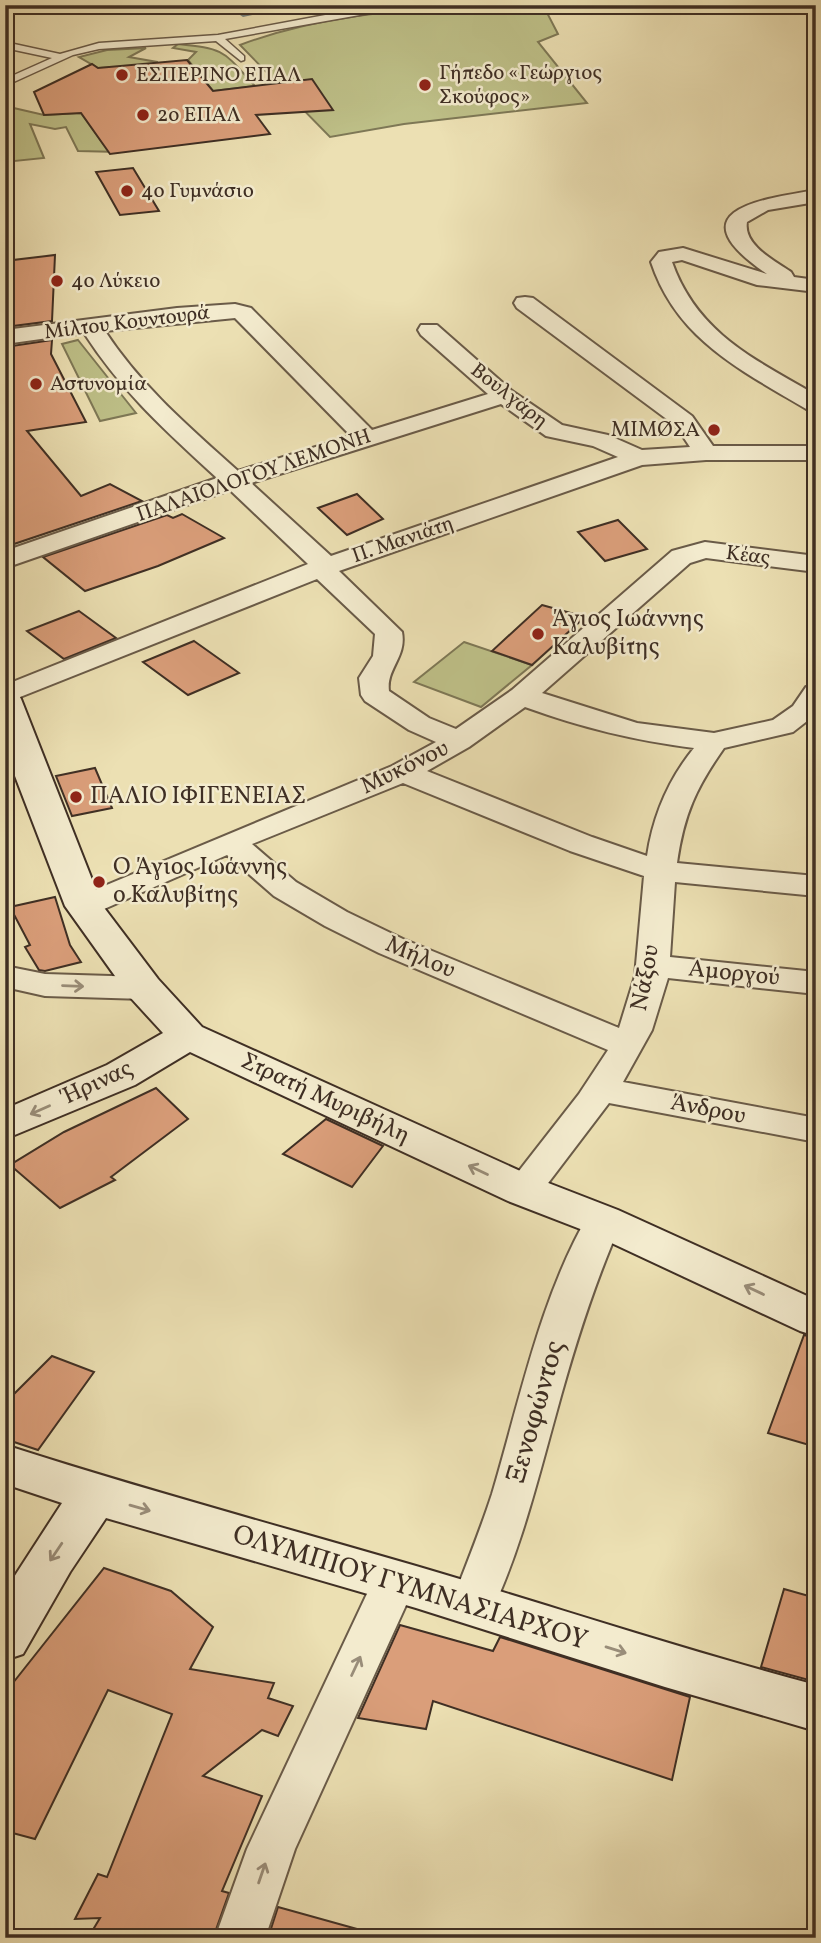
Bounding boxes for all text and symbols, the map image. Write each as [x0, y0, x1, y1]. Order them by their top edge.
place label: Γήπεδο «Γεώργιος Σκούφος» [439, 59, 602, 112]
place label: ΕΣΠΕΡΙΝΟ ΕΠΑΛ [136, 61, 301, 90]
marker: ΕΣΠΕΡΙΝΟ ΕΠΑΛ [114, 67, 130, 83]
marker: Γήπεδο «Γεώργιος Σκούφος» [417, 77, 433, 93]
place label: 2ο ΕΠΑΛ [157, 101, 241, 130]
marker: 2ο ΕΠΑΛ [135, 107, 151, 123]
place label: 4ο Γυμνάσιο [141, 177, 254, 206]
marker: 4ο Γυμνάσιο [119, 183, 135, 199]
place label: 4ο Λύκειο [71, 267, 160, 296]
marker: 4ο Λύκειο [49, 273, 65, 289]
street label: Μίλτου Κουντουρά [43, 298, 212, 348]
street label: Βουλγάρη [464, 356, 554, 436]
place label: Αστυνομία [50, 370, 147, 399]
marker: Αστυνομία [28, 376, 44, 392]
place label: MIMØΣΑ [611, 416, 700, 445]
street label: ΠΑΛΑΙΟΛΟΓΟΥ ΛΕΜΟΝΗ [133, 422, 375, 530]
marker: MIMØΣΑ [706, 422, 722, 438]
street label: Π. Μανιάτη [348, 509, 458, 571]
street label: Κέας [724, 539, 772, 573]
place label: Άγιος Ιωάννης Καλυβίτης [552, 603, 704, 665]
marker: Άγιος Ιωάννης Καλυβίτης [530, 626, 546, 642]
street label: Μυκόνου [355, 732, 455, 804]
place label: ΠΑΛΙΟ ΙΦΙΓΕΝΕΙΑΣ [90, 780, 306, 814]
marker: ΠΑΛΙΟ ΙΦΙΓΕΝΕΙΑΣ [68, 789, 84, 805]
place label: Ο Άγιος Ιωάννης ο Καλυβίτης [113, 851, 287, 913]
marker: Ο Άγιος Ιωάννης ο Καλυβίτης [91, 874, 107, 890]
street label: Μήλου [380, 928, 460, 988]
street label: Νάξου [623, 942, 669, 1014]
street label: Αμοργού [687, 952, 781, 996]
one-way arrow [61, 979, 84, 992]
street label: Στρατή Μυριβήλη [235, 1045, 415, 1153]
street label: Ήρινας [55, 1052, 139, 1115]
street label: Άνδρου [668, 1086, 748, 1134]
one-way arrow [30, 1104, 51, 1117]
one-way arrow [468, 1163, 489, 1176]
one-way arrow [744, 1283, 765, 1297]
street label: Ξενοφώντος [497, 1336, 575, 1488]
one-way arrow [129, 1503, 151, 1516]
street label: ΟΛΥΜΠΙΟΥ ΓΥΜΝΑΣΙΑΡΧΟΥ [228, 1515, 592, 1661]
one-way arrow [49, 1541, 63, 1561]
one-way arrow [605, 1645, 627, 1658]
one-way arrow [350, 1656, 363, 1677]
one-way arrow [257, 1863, 269, 1885]

